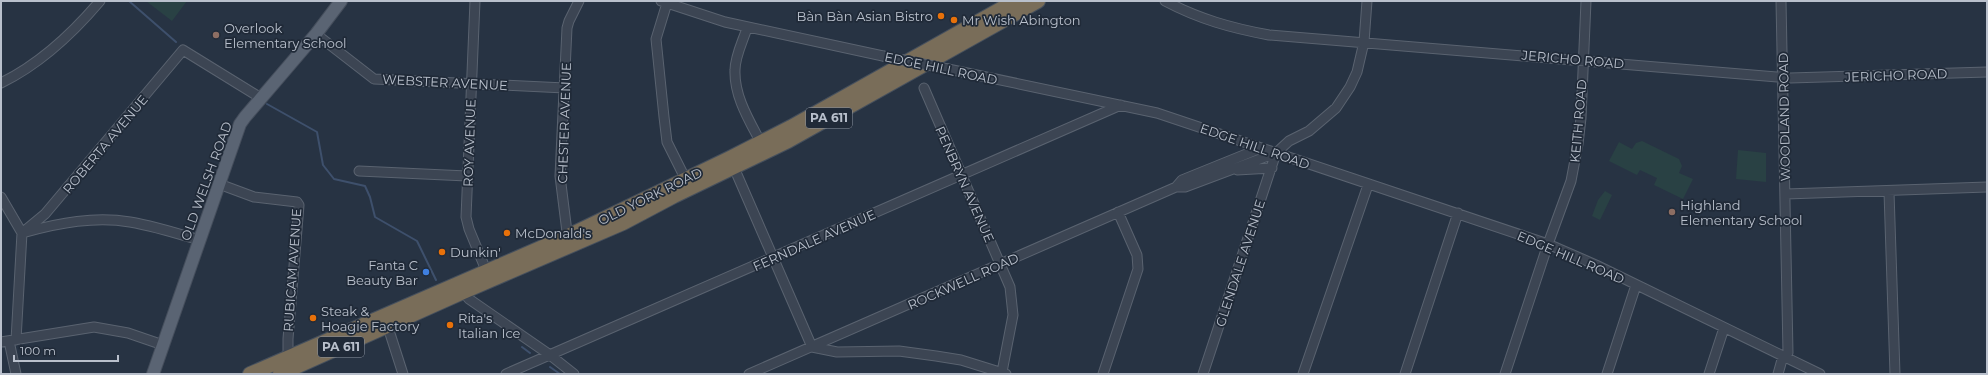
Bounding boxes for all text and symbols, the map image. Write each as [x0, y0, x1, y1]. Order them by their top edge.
place label: Bàn Bàn Asian Bistro [797, 8, 933, 24]
marker: Bàn Bàn Asian Bistro [936, 11, 946, 21]
place label: Mr Wish Abington [962, 12, 1081, 28]
marker: Mr Wish Abington [949, 15, 959, 25]
place label: Overlook Elementary School [224, 20, 347, 51]
marker: Overlook Elementary School [211, 30, 221, 40]
street label: JERICHO ROAD [1520, 46, 1625, 71]
street label: EDGE HILL ROAD [883, 48, 999, 88]
street label: WOODLAND ROAD [1775, 52, 1793, 181]
street label: CHESTER AVENUE [554, 62, 574, 184]
street label: JERICHO ROAD [1843, 65, 1948, 85]
street label: WEBSTER AVENUE [382, 71, 508, 93]
street label: KEITH ROAD [1566, 78, 1590, 163]
street label: ROBERTA AVENUE [59, 91, 151, 197]
street label: ROY AVENUE [459, 99, 479, 187]
road number: PA 611 [806, 108, 852, 128]
street label: OLD WELSH ROAD [177, 119, 235, 243]
street label: EDGE HILL ROAD [1198, 120, 1312, 172]
street label: PENBRYN AVENUE [932, 123, 998, 245]
street label: OLD YORK ROAD [595, 164, 705, 228]
street label: GLENDALE AVENUE [1212, 197, 1268, 329]
place label: Highland Elementary School [1680, 197, 1803, 228]
street label: FERNDALE AVENUE [750, 206, 878, 274]
marker: Highland Elementary School [1667, 207, 1677, 217]
street label: RUBICAM AVENUE [280, 208, 304, 332]
place label: McDonald's [515, 225, 591, 241]
street label: EDGE HILL ROAD [1515, 227, 1627, 287]
marker: McDonald's [502, 228, 512, 238]
place label: Dunkin' [450, 244, 501, 260]
marker: Dunkin' [437, 247, 447, 257]
street label: ROCKWELL ROAD [905, 249, 1021, 313]
place label: Fanta C Beauty Bar [346, 257, 418, 288]
marker: Fanta C Beauty Bar [421, 267, 431, 277]
place label: Steak & Hoagie Factory [321, 303, 420, 334]
place label: Rita's Italian Ice [458, 310, 521, 341]
marker: Steak & Hoagie Factory [308, 313, 318, 323]
marker: Rita's Italian Ice [445, 320, 455, 330]
scale bar [14, 337, 118, 363]
road number: PA 611 [318, 337, 364, 357]
text: 100 m [20, 343, 56, 358]

